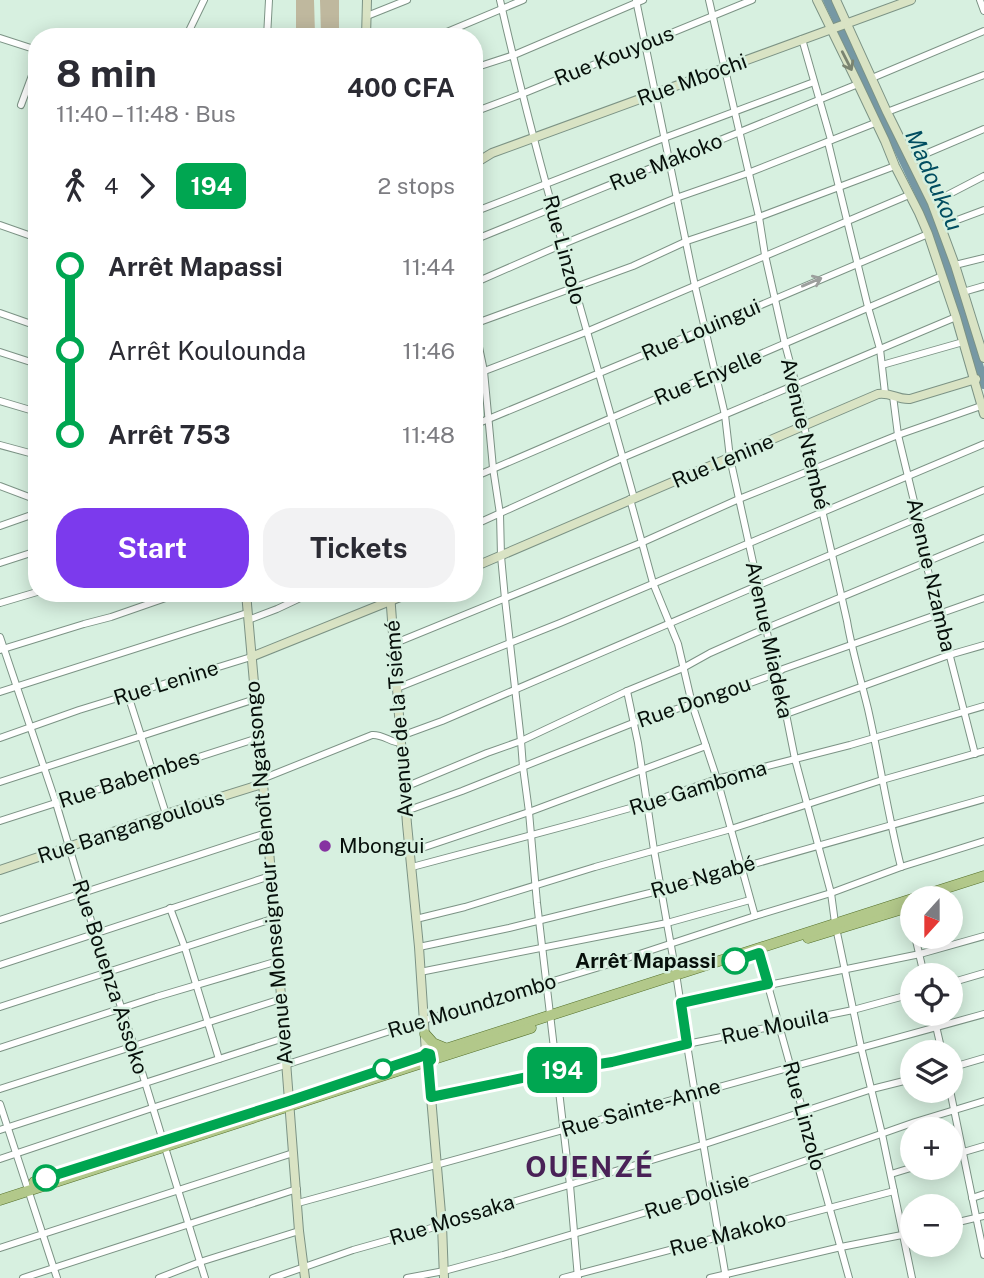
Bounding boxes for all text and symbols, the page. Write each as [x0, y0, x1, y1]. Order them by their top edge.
street label: Rue Kouyous [550, 20, 677, 91]
street label: Rue Mbochi [634, 48, 750, 111]
one-way arrow [841, 50, 854, 71]
text: 8 min [56, 51, 157, 96]
text: 400 CFA [347, 72, 455, 103]
text: 11:40 – 11:48 · Bus [56, 100, 236, 127]
water label: Madoukou [900, 125, 969, 235]
street label: Rue Makoko [606, 128, 726, 196]
icon: walk [56, 167, 94, 205]
icon: forward [128, 167, 166, 205]
text: 4 [104, 172, 118, 199]
text: 194 [190, 172, 232, 200]
text: 2 stops [377, 172, 455, 199]
street label: Rue Linzolo [538, 192, 591, 307]
text: Arrêt Mapassi [108, 251, 283, 282]
text: 11:44 [402, 253, 455, 280]
one-way arrow [801, 275, 823, 288]
street label: Rue Louingui [638, 293, 764, 366]
text: Arrêt Koulounda [108, 335, 306, 366]
text: 11:46 [402, 337, 455, 364]
street label: Rue Enyelle [650, 343, 765, 410]
street label: Avenue Ntembé [776, 355, 835, 512]
text: Arrêt 753 [108, 419, 231, 450]
text: 11:48 [402, 421, 455, 448]
street label: Rue Lenine [668, 428, 777, 493]
street label: Avenue Nzamba [902, 496, 961, 654]
button: Start [56, 508, 249, 588]
button: Tickets [263, 508, 455, 588]
street label: Avenue Miadeka [741, 559, 798, 721]
street label: Avenue de la Tsiémé [379, 619, 418, 819]
street label: Rue Lenine [110, 655, 221, 710]
street label: Rue Dongou [634, 670, 754, 733]
street label: Avenue Monseigneur Benoît Ngatsongo [239, 680, 298, 1066]
street label: Rue Babembes [55, 744, 202, 813]
street label: Rue Gamboma [626, 755, 770, 820]
street label: Rue Bangangoulous [34, 785, 227, 869]
place label: Mbongui [339, 833, 424, 858]
marker: Mbongui [317, 838, 333, 854]
street label: Rue Ngabé [648, 850, 758, 903]
street label: Rue Bouenza Assoko [67, 876, 154, 1077]
north arrow [900, 886, 962, 948]
map controls [900, 886, 963, 1257]
place label: Arrêt Mapassi [575, 948, 716, 973]
marker: Arrêt Mapassi [722, 948, 748, 974]
button: locate [900, 963, 963, 1026]
street label: Rue Moundzombo [385, 968, 559, 1043]
street label: Rue Mouila [719, 1002, 831, 1049]
button: layers [900, 1040, 963, 1103]
line badge: 194 [522, 1047, 602, 1093]
text: 194 [541, 1056, 583, 1084]
street label: Rue Linzolo [778, 1058, 831, 1173]
unlabelled marker [373, 1059, 393, 1079]
street label: Rue Sainte-Anne [559, 1073, 723, 1142]
button: + [900, 1117, 963, 1180]
district label: OUENZÉ [525, 1150, 655, 1183]
unlabelled marker [33, 1165, 59, 1191]
street label: Rue Dolisie [641, 1167, 752, 1224]
street label: Rue Mossaka [386, 1189, 517, 1250]
button: − [900, 1194, 963, 1257]
street label: Rue Makoko [667, 1206, 789, 1261]

